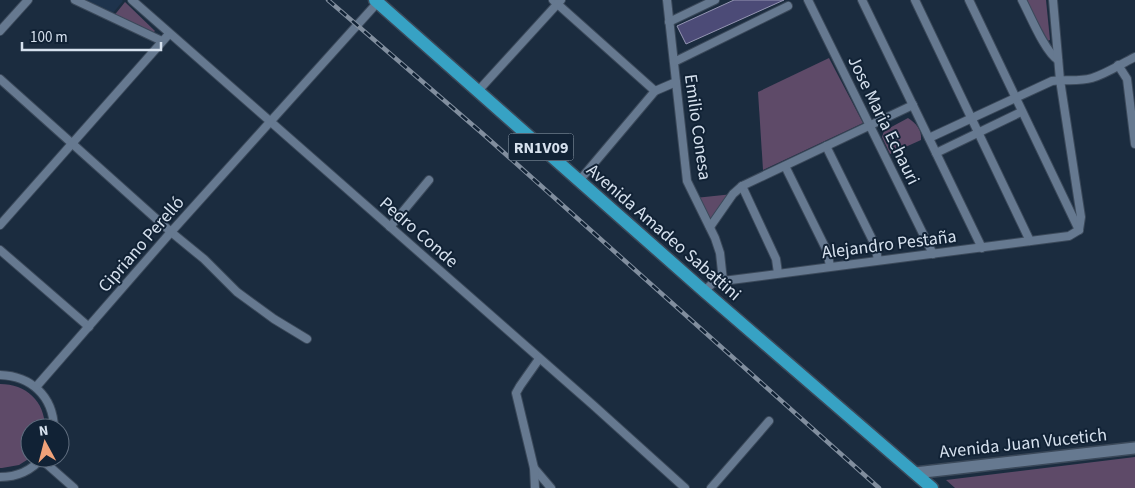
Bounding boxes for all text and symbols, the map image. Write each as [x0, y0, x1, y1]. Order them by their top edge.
scale bar [22, 20, 161, 52]
text: 100 m [30, 27, 68, 48]
street label: Jose Maria Echauri [841, 51, 926, 189]
street label: Emilio Conesa [678, 73, 717, 182]
road number: RN1V09 [508, 134, 574, 160]
street label: Avenida Amadeo Sabattini [581, 158, 746, 307]
street label: Cipriano Perelló [92, 191, 190, 298]
street label: Pedro Conde [374, 191, 463, 274]
street label: Alejandro Pestaña [820, 224, 958, 265]
north arrow [20, 418, 70, 468]
text: N [38, 421, 49, 442]
street label: Avenida Juan Vucetich [938, 422, 1108, 465]

